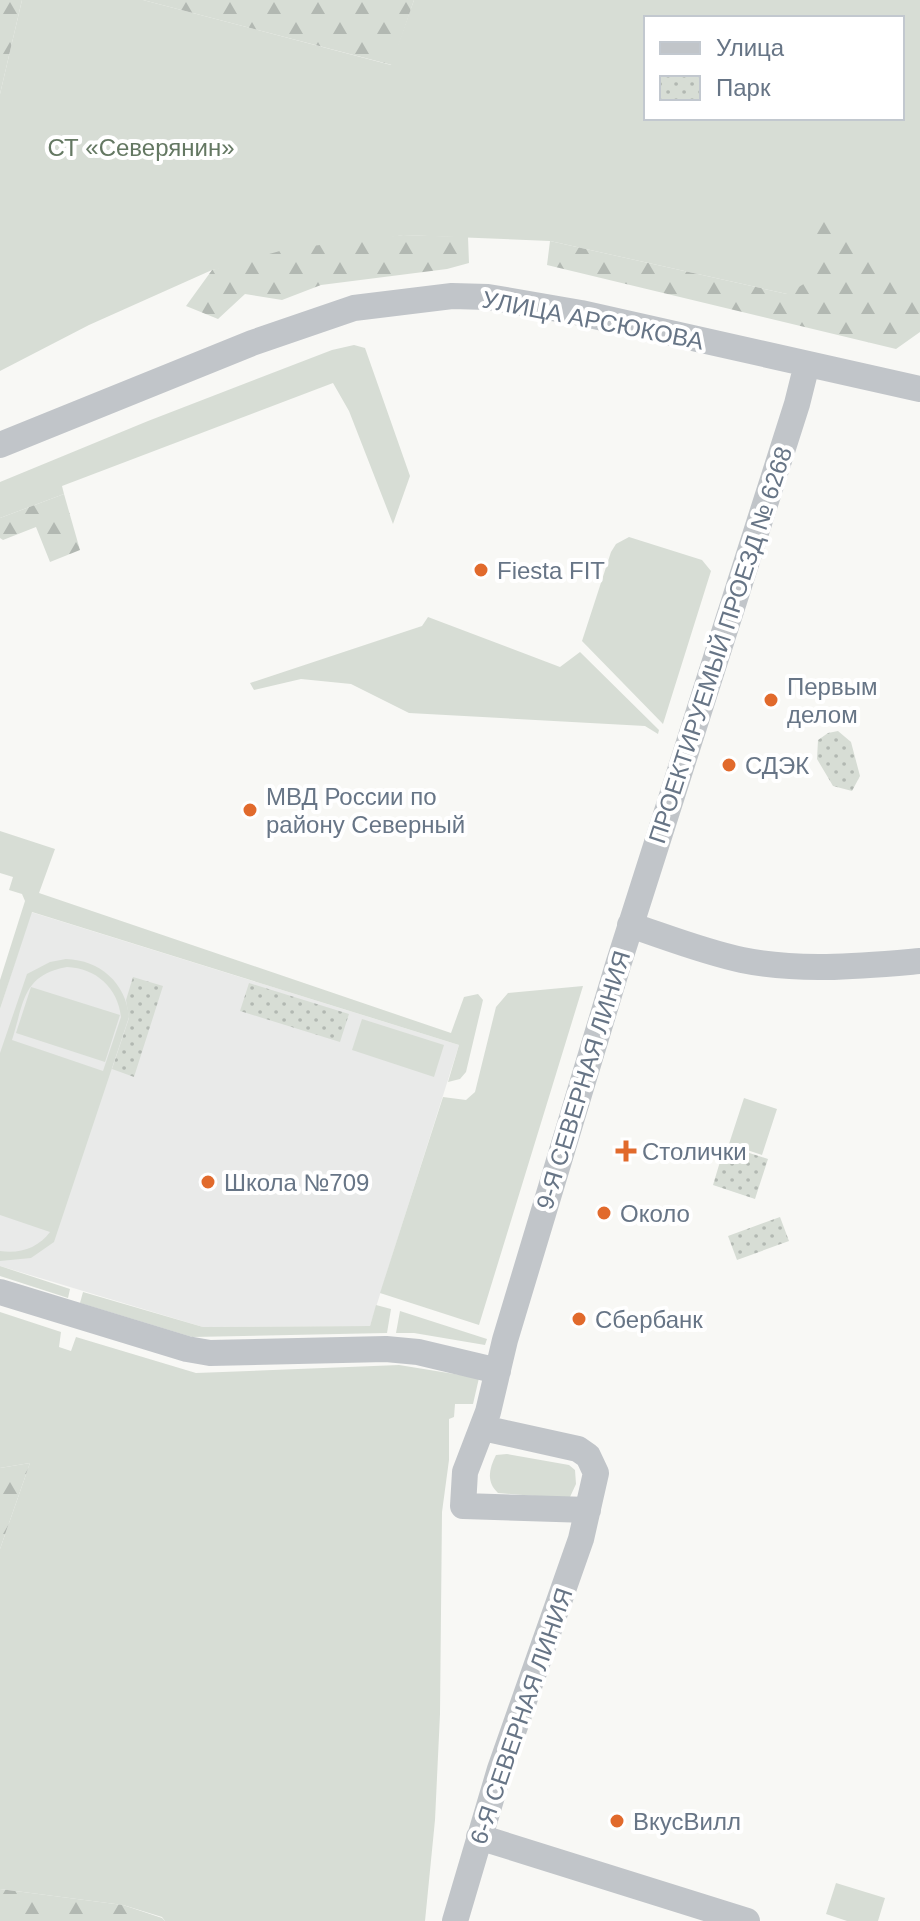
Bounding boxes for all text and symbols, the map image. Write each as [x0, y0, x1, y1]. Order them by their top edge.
legend [644, 16, 904, 120]
text: Улица [716, 34, 785, 61]
text: Парк [716, 74, 771, 101]
park label: СТ «Северянин» [47, 134, 235, 161]
street label: УЛИЦА АРСЮКОВА [480, 285, 706, 355]
street label: ПРОЕКТИРУЕМЫЙ ПРОЕЗД № 6268 [643, 443, 797, 847]
place label: Fiesta FIT [497, 557, 605, 584]
marker: Fiesta FIT [472, 561, 490, 579]
place label: Первым делом [787, 673, 877, 728]
marker: Первым делом [762, 691, 780, 709]
place label: СДЭК [745, 752, 809, 779]
marker: СДЭК [720, 756, 738, 774]
place label: МВД России по району Северный [266, 783, 465, 838]
marker: МВД России по району Северный [241, 801, 259, 819]
street label: 9-Я СЕВЕРНАЯ ЛИНИЯ [531, 947, 635, 1213]
place label: Столички [642, 1138, 747, 1165]
marker: Столички [617, 1142, 635, 1160]
place label: Школа №709 [224, 1169, 369, 1196]
marker: Школа №709 [199, 1173, 217, 1191]
place label: Около [620, 1200, 690, 1227]
marker: Около [595, 1204, 613, 1222]
place label: Сбербанк [595, 1306, 703, 1333]
marker: Сбербанк [570, 1310, 588, 1328]
street label: 6-Я СЕВЕРНАЯ ЛИНИЯ [464, 1584, 578, 1848]
place label: ВкусВилл [633, 1808, 741, 1835]
marker: ВкусВилл [608, 1812, 626, 1830]

